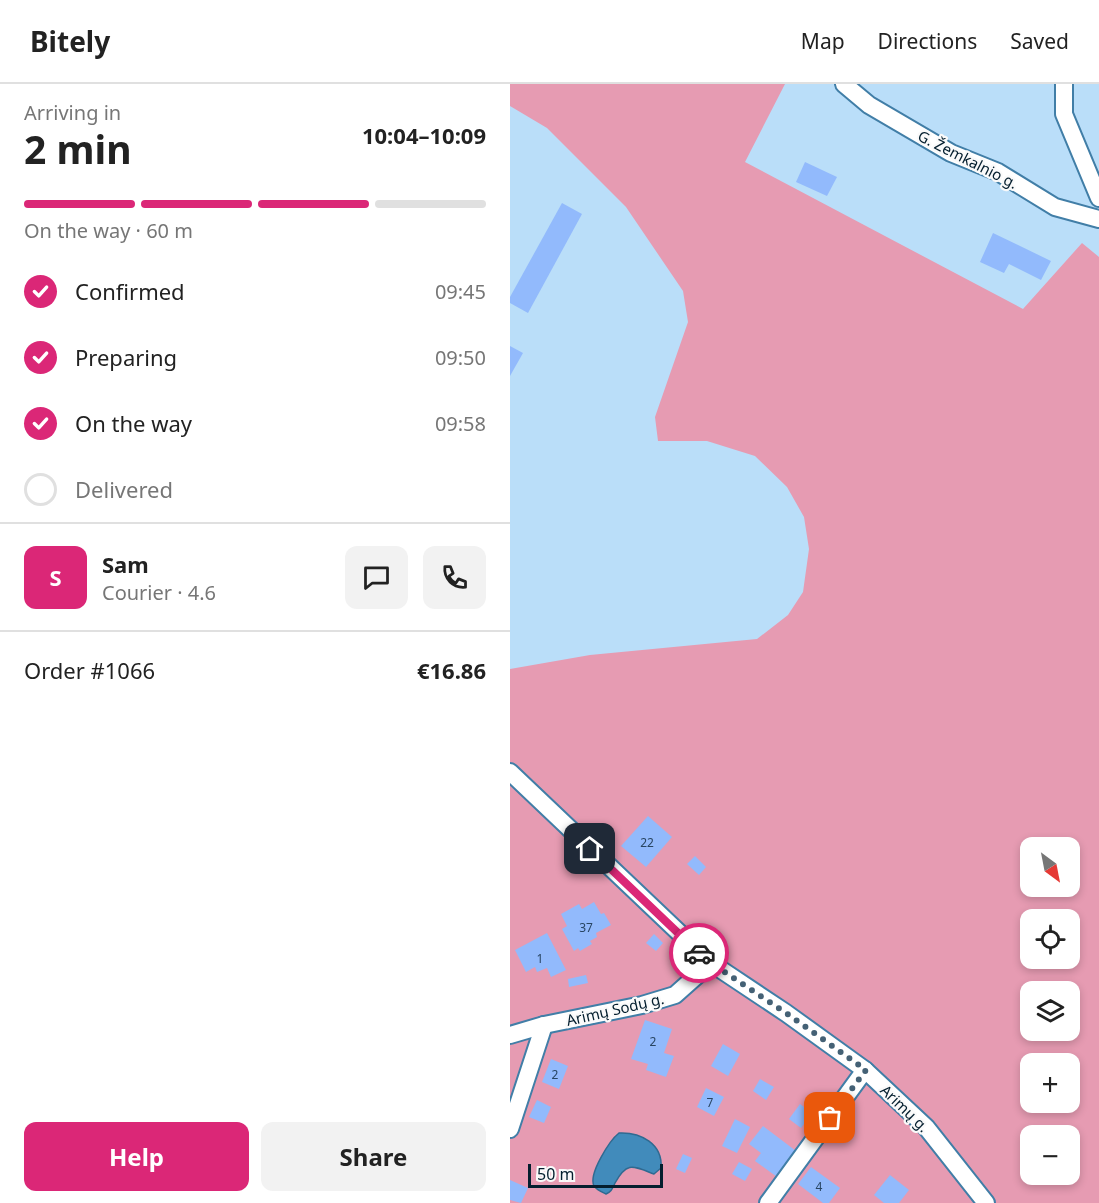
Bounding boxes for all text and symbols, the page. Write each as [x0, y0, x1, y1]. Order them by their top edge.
text: Bitely [30, 22, 110, 60]
text: Map [801, 27, 845, 55]
text: Directions [878, 27, 977, 55]
text: Saved [1010, 27, 1069, 55]
text: Arriving in [24, 99, 121, 126]
text: 10:04–10:09 [362, 120, 486, 150]
text: 2 min [24, 122, 131, 175]
street label: G. Žemkalnio g. [915, 125, 1021, 193]
text: On the way · 60 m [24, 217, 193, 244]
icon: check [24, 275, 57, 308]
text: Confirmed [75, 276, 185, 306]
text: 09:45 [435, 278, 486, 305]
icon: check [24, 341, 57, 374]
text: Preparing [75, 342, 177, 372]
text: 09:50 [435, 344, 486, 371]
icon: check [24, 407, 57, 440]
text: On the way [75, 408, 192, 438]
text: 09:58 [435, 410, 486, 437]
text: Delivered [75, 474, 173, 504]
button: chat [345, 546, 408, 609]
button: phone [423, 546, 486, 609]
text: Sam [102, 549, 149, 579]
text: S [49, 562, 62, 592]
text: Courier · 4.6 [102, 579, 216, 606]
text: Order #1066 [24, 655, 155, 685]
text: €16.86 [417, 655, 486, 685]
pin [564, 823, 615, 874]
icon: home [573, 832, 606, 865]
house number: 22 [640, 834, 654, 851]
north arrow [1020, 837, 1080, 897]
map controls [1020, 837, 1080, 1185]
button: locate [1020, 909, 1080, 969]
house number: 37 [579, 919, 593, 936]
courier [669, 923, 729, 983]
icon: car [683, 937, 716, 970]
house number: 1 [537, 950, 543, 967]
button: layers [1020, 981, 1080, 1041]
street label: Arimų Sodų g. [564, 988, 666, 1030]
house number: 2 [650, 1033, 657, 1050]
button: + [1020, 1053, 1080, 1113]
house number: 2 [552, 1066, 559, 1083]
street label: Arimų g. [876, 1080, 934, 1136]
pin [804, 1092, 855, 1143]
house number: 7 [707, 1094, 714, 1111]
icon: bag [813, 1101, 846, 1134]
button: Help [24, 1122, 249, 1191]
button: Share [261, 1122, 486, 1191]
button: − [1020, 1125, 1080, 1185]
scale bar [528, 1161, 663, 1188]
text: 50 m [537, 1163, 574, 1185]
house number: 4 [816, 1178, 823, 1195]

